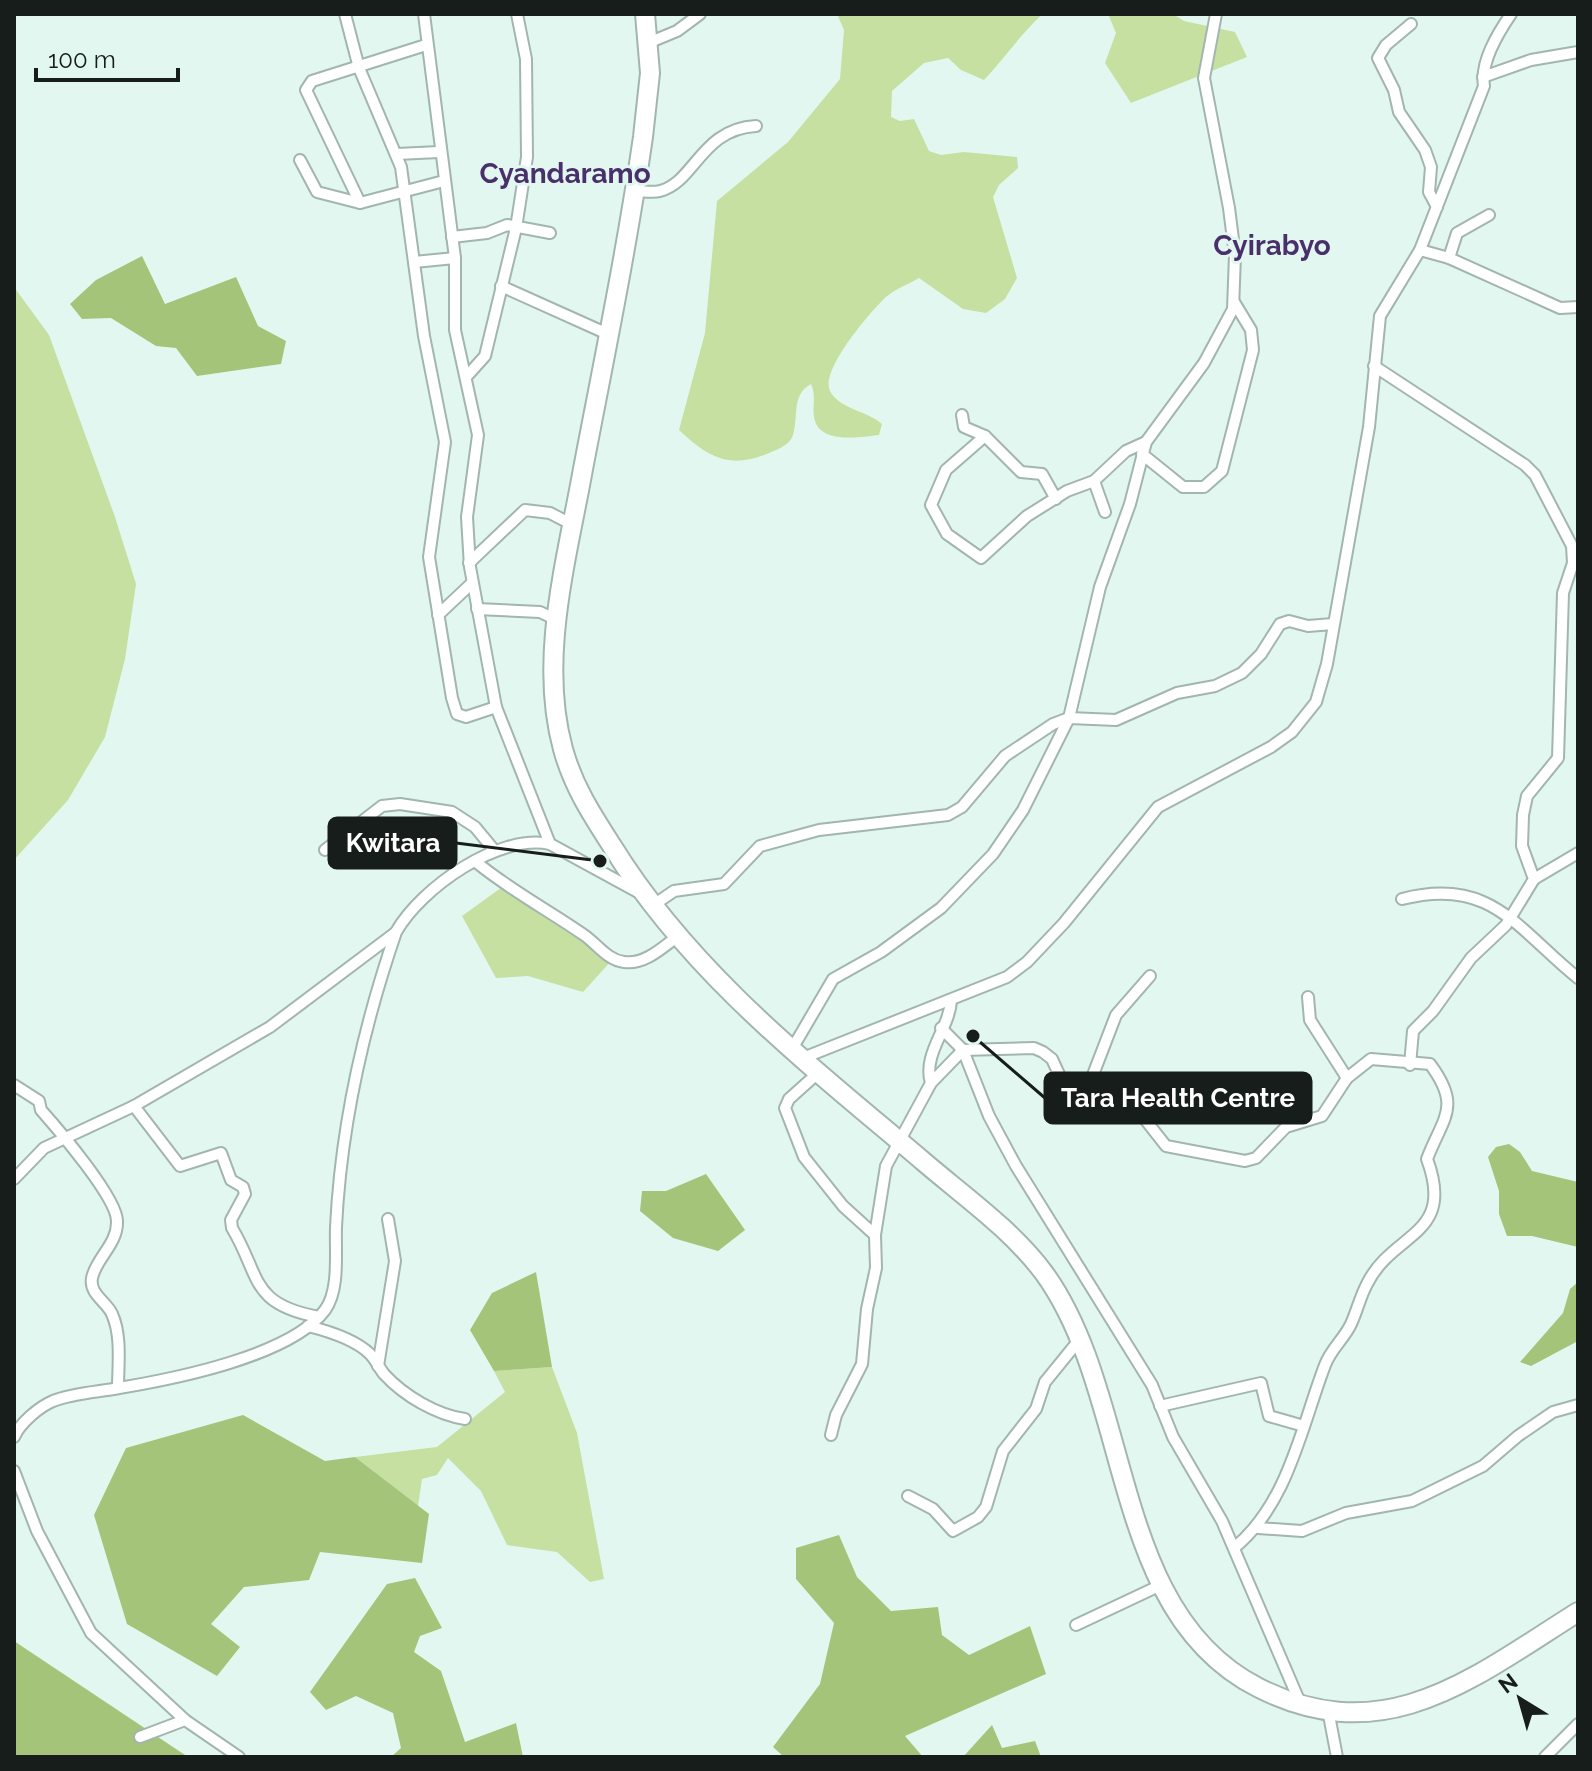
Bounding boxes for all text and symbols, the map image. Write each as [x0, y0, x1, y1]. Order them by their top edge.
scale bar [36, 32, 178, 82]
text: 100 m [48, 45, 116, 74]
district label: Cyandaramo [479, 157, 651, 190]
district label: Cyirabyo [1213, 229, 1331, 262]
callout: Kwitara [329, 818, 456, 868]
text: Kwitara [346, 828, 440, 858]
callout: Tara Health Centre [1045, 1073, 1311, 1123]
text: Tara Health Centre [1061, 1083, 1295, 1113]
north arrow [1480, 1659, 1560, 1739]
text: N [1493, 1668, 1522, 1698]

